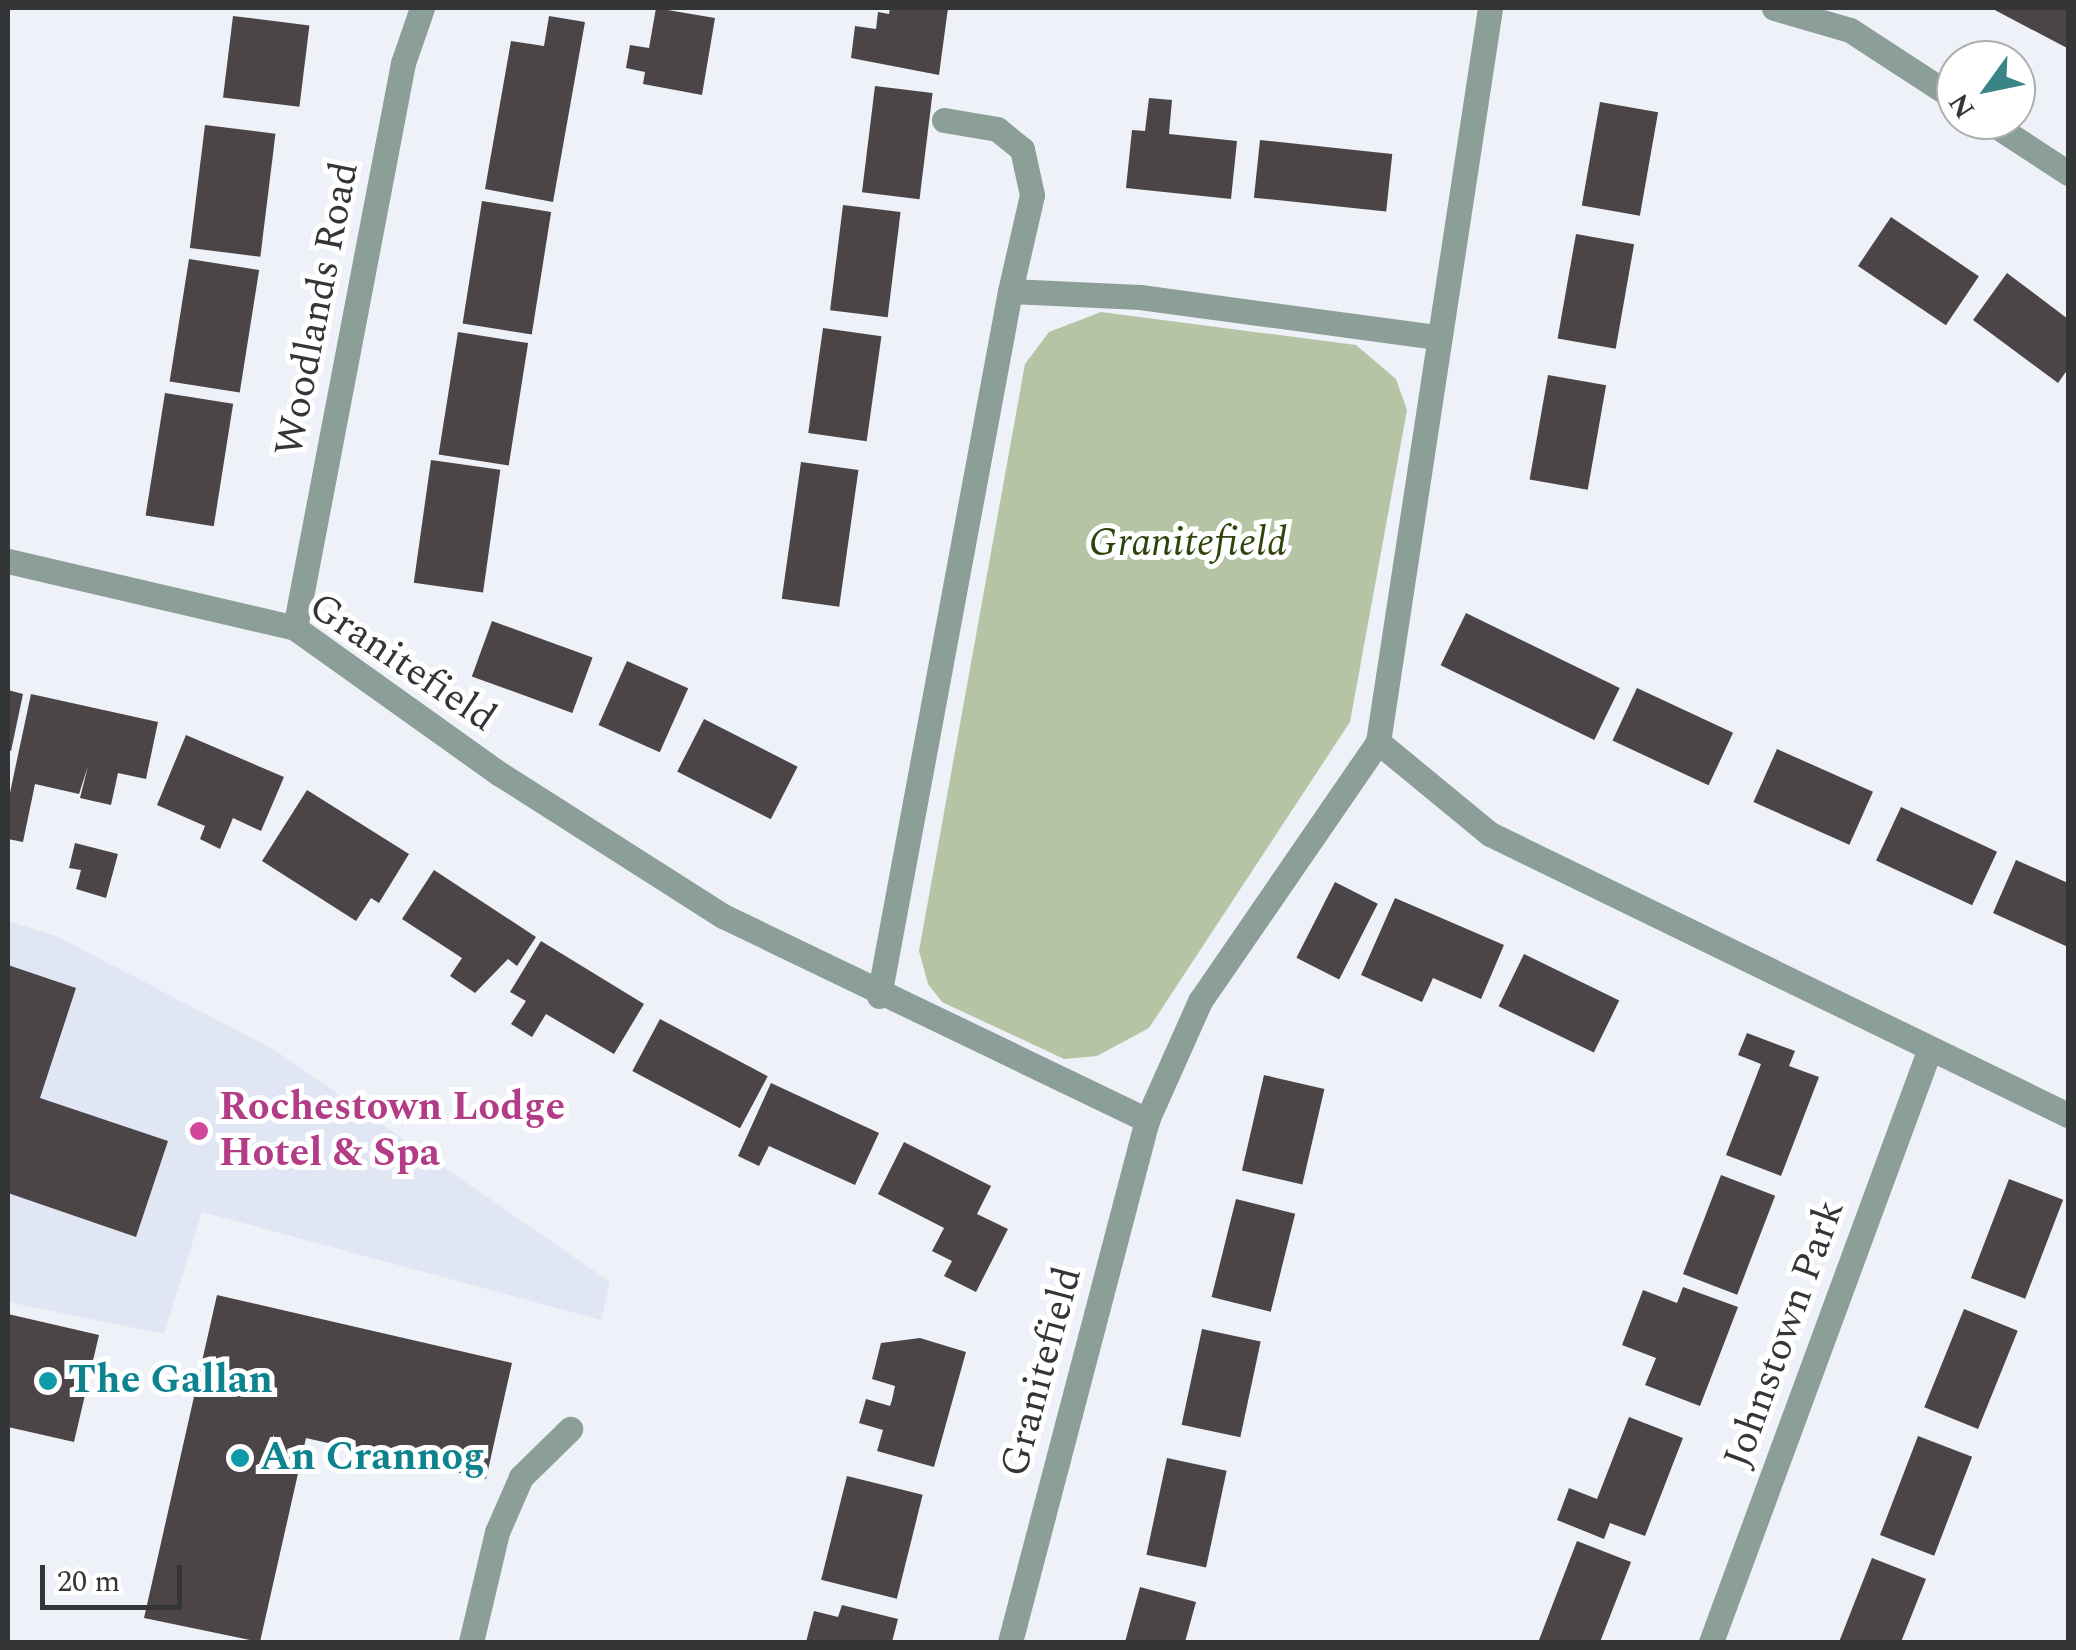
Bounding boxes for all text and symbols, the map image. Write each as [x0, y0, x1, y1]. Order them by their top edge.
north arrow [1936, 40, 2036, 140]
text: N [1938, 84, 1986, 127]
street label: Woodlands Road [266, 158, 370, 460]
park label: Granitefield [1089, 520, 1287, 568]
street label: Granitefield [299, 583, 505, 743]
place label: Rochestown Lodge Hotel & Spa [219, 1084, 565, 1178]
marker: Rochestown Lodge Hotel & Spa [188, 1120, 210, 1142]
street label: Johnstown Park [1714, 1194, 1856, 1474]
street label: Granitefield [991, 1262, 1093, 1482]
place label: The Gallan [68, 1357, 273, 1405]
marker: The Gallan [37, 1370, 59, 1392]
place label: An Crannog [260, 1434, 485, 1482]
marker: An Crannog [229, 1447, 251, 1469]
scale bar [45, 1545, 188, 1607]
text: 20 m [57, 1559, 120, 1605]

